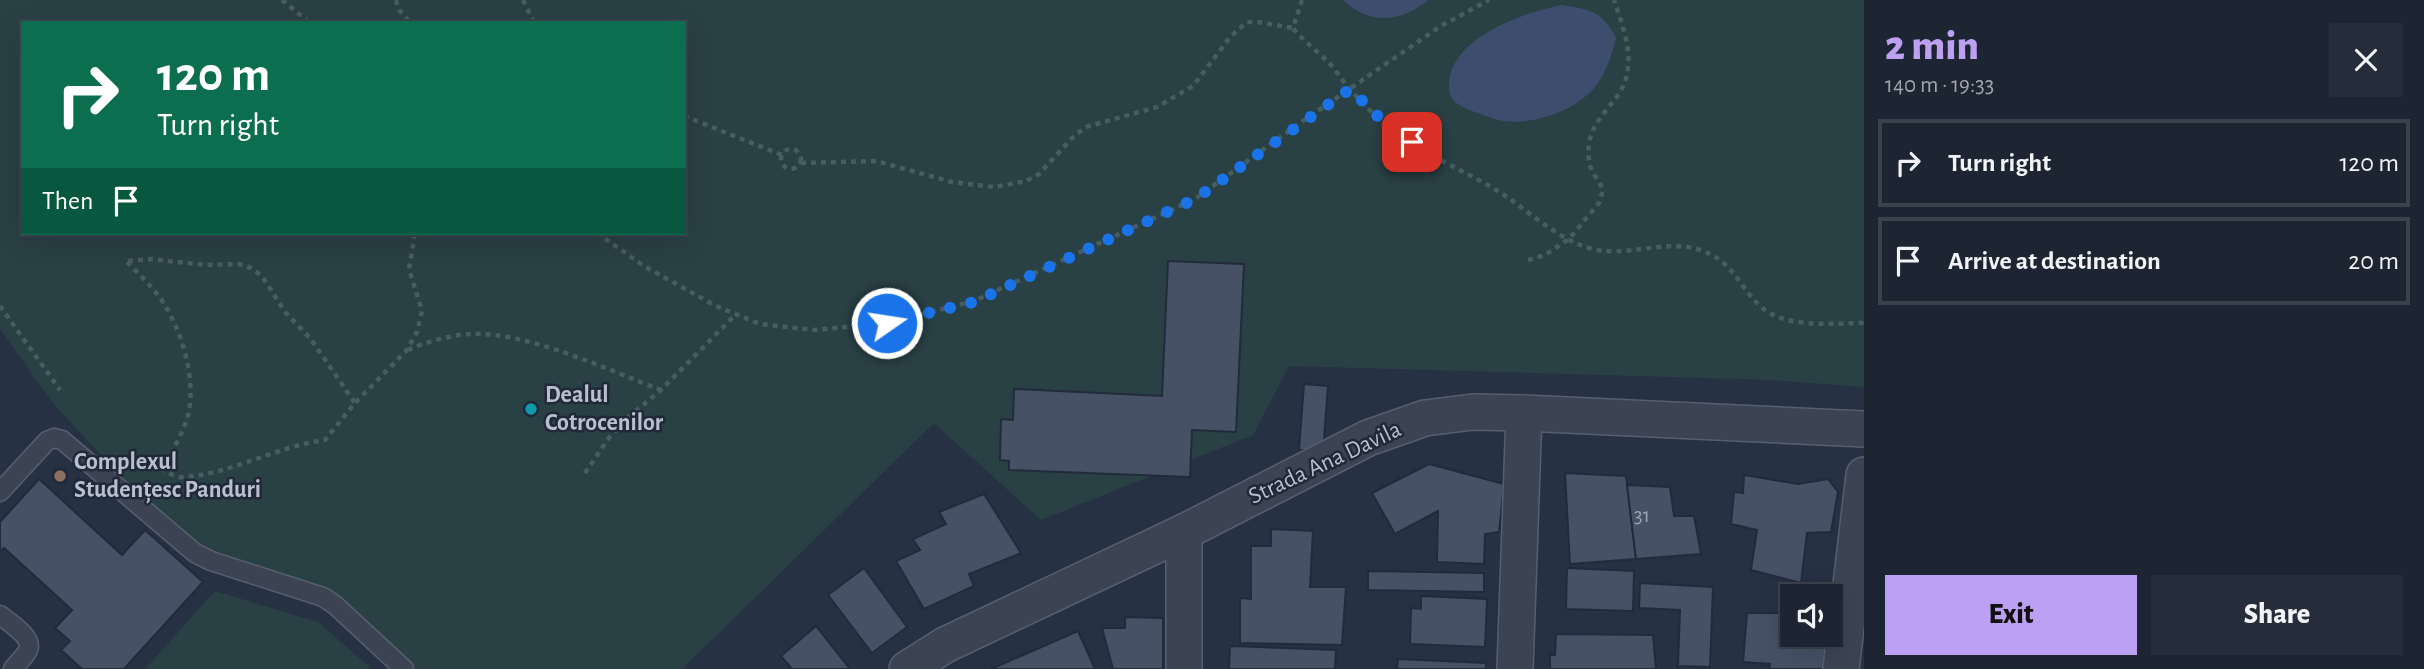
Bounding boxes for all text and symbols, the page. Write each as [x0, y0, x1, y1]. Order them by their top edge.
button: close [2329, 23, 2403, 97]
text: 2 min [1885, 25, 1979, 67]
icon: right [42, 49, 133, 140]
text: 120 m [157, 51, 270, 100]
text: 140 m · 19:33 [1885, 74, 1994, 97]
text: Turn right [157, 109, 279, 141]
pin [1382, 112, 1442, 172]
icon: arrive [1393, 123, 1431, 161]
icon: right [1889, 144, 1927, 182]
text: Turn right [1948, 150, 2051, 176]
text: 120 m [2339, 150, 2399, 176]
icon: arrive [107, 182, 145, 220]
text: Then [42, 188, 93, 214]
icon: arrive [1889, 242, 1927, 280]
text: Arrive at destination [1948, 248, 2161, 274]
text: 20 m [2348, 248, 2399, 274]
position arrow [850, 286, 924, 360]
place label: Dealul Cotrocenilor [545, 383, 664, 435]
marker: Dealul Cotrocenilor [523, 401, 539, 417]
street label: Strada Ana Davila [1245, 417, 1405, 509]
place label: Complexul Studențesc Panduri [74, 450, 261, 504]
marker: Complexul Studențesc Panduri [52, 468, 68, 484]
house number: 31 [1634, 505, 1650, 526]
button: Exit [1885, 575, 2137, 655]
button: Share [2151, 575, 2403, 655]
map controls [1780, 584, 1843, 647]
button: sound [1780, 584, 1843, 647]

